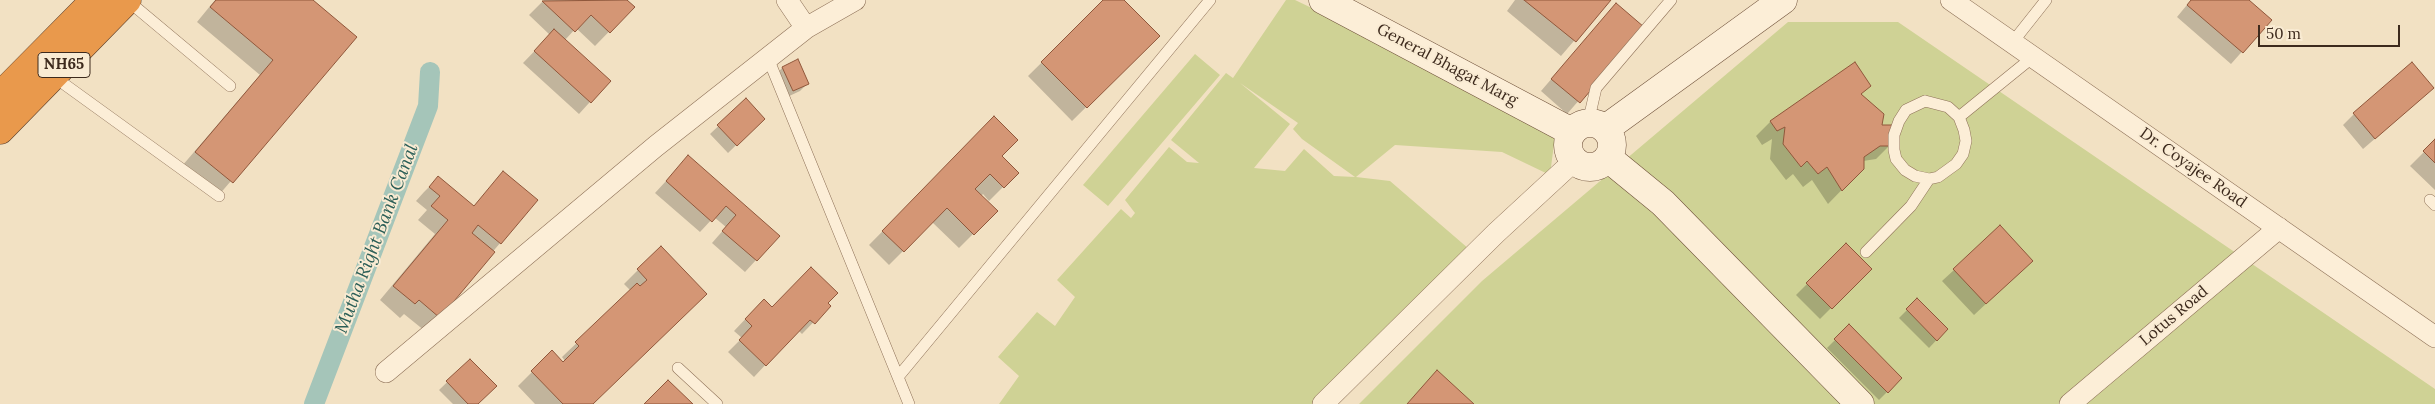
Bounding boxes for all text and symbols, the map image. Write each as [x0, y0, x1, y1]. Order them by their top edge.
scale bar [2260, 15, 2402, 47]
street label: General Bhagat Marg [1373, 20, 1521, 110]
text: 50 m [2266, 24, 2301, 43]
road number: NH65 [38, 52, 90, 78]
street label: Dr. Coyajee Road [2136, 124, 2250, 212]
water label: Mutha Right Bank Canal [331, 141, 423, 337]
street label: Lotus Road [2136, 282, 2212, 350]

